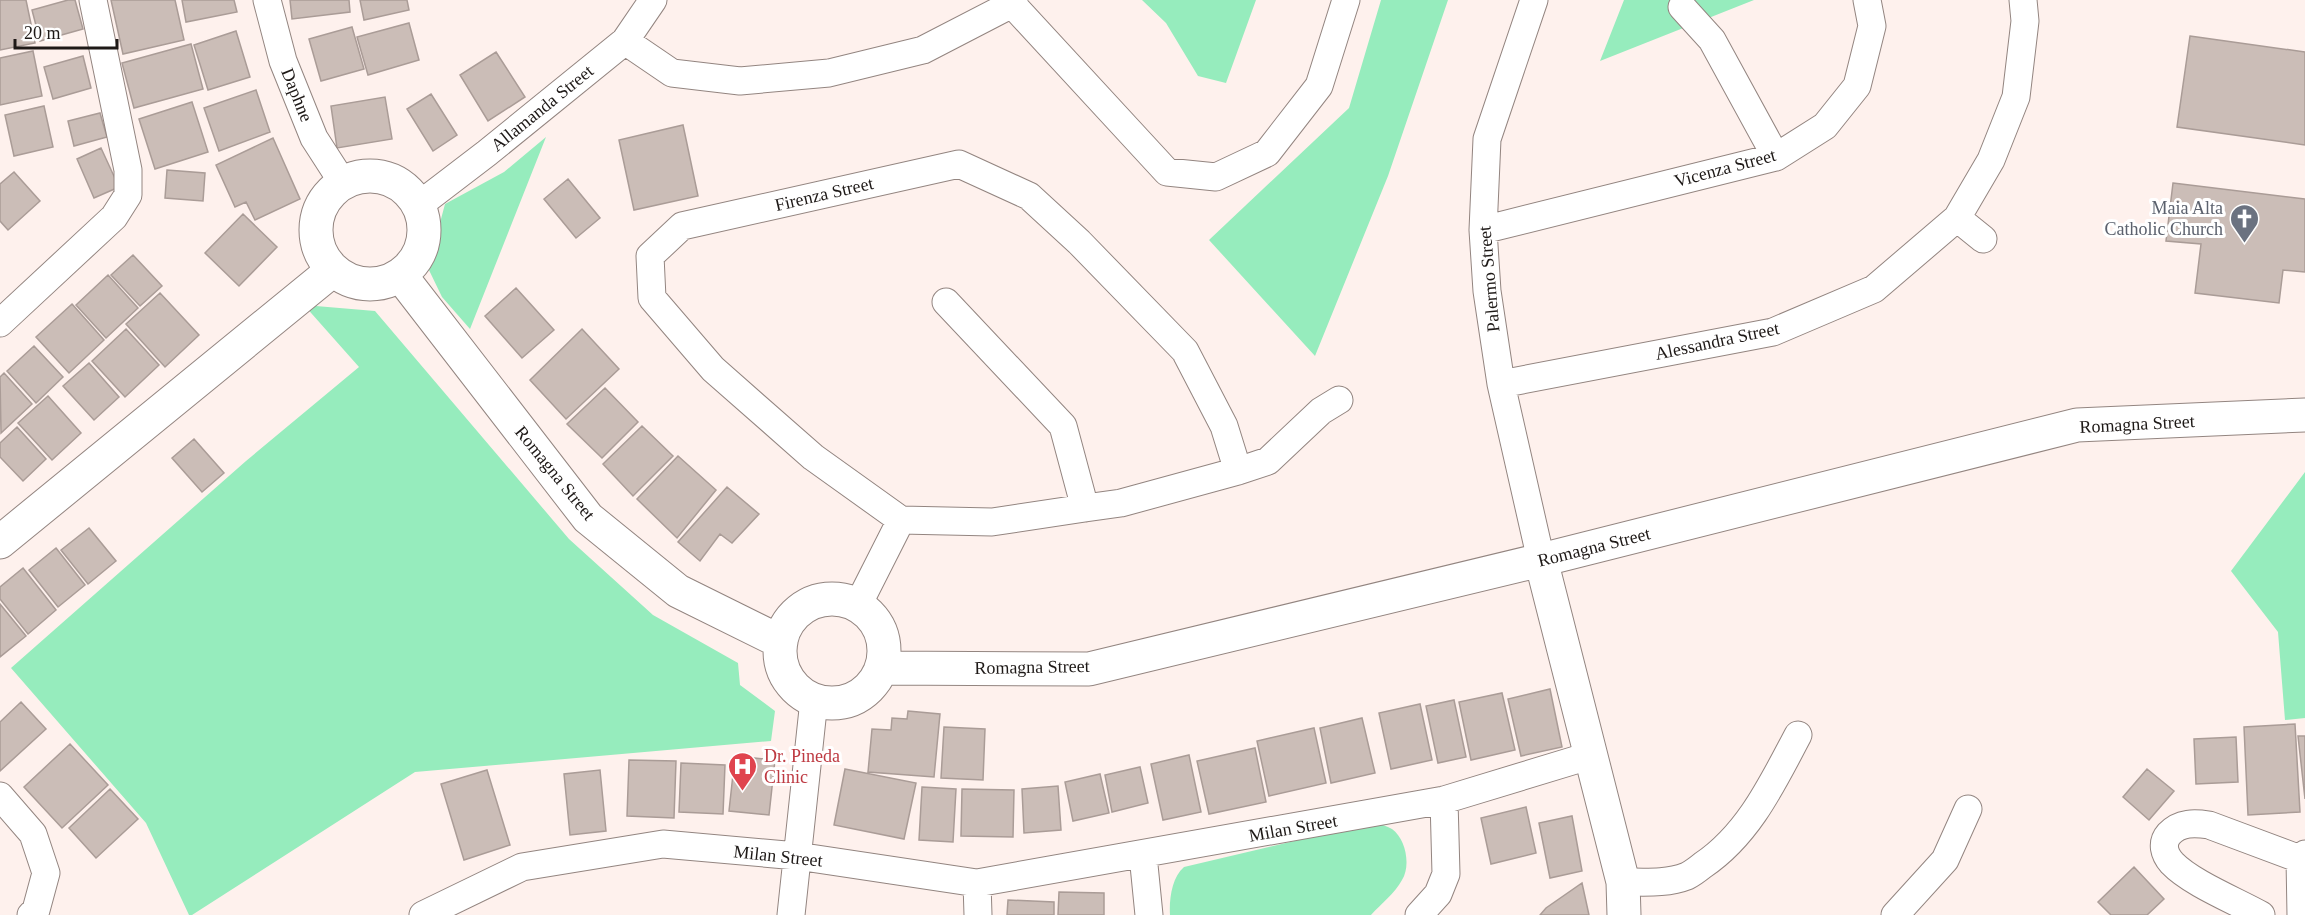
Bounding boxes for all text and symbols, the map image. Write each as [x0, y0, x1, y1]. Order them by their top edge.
scale bar [15, 12, 117, 50]
text: 20 m [24, 23, 61, 43]
street label: Allamanda Street [487, 61, 597, 155]
street label: Daphne [277, 65, 317, 125]
street label: Vicenza Street [1672, 145, 1778, 191]
street label: Firenza Street [773, 173, 875, 215]
place label: Maia Alta Catholic Church [2105, 198, 2223, 239]
church icon: Maia Alta Catholic Church [2228, 202, 2260, 244]
street label: Palermo Street [1474, 225, 1504, 333]
street label: Alessandra Street [1653, 318, 1781, 364]
street label: Romagna Street [2079, 411, 2195, 437]
street label: Romagna Street [511, 422, 599, 524]
street label: Romagna Street [1536, 523, 1652, 571]
street label: Romagna Street [974, 656, 1090, 678]
place label: Dr. Pineda Clinic [764, 746, 840, 787]
hospital icon: Dr. Pineda Clinic [727, 750, 759, 792]
street label: Milan Street [1247, 810, 1339, 846]
street label: Milan Street [732, 841, 824, 871]

